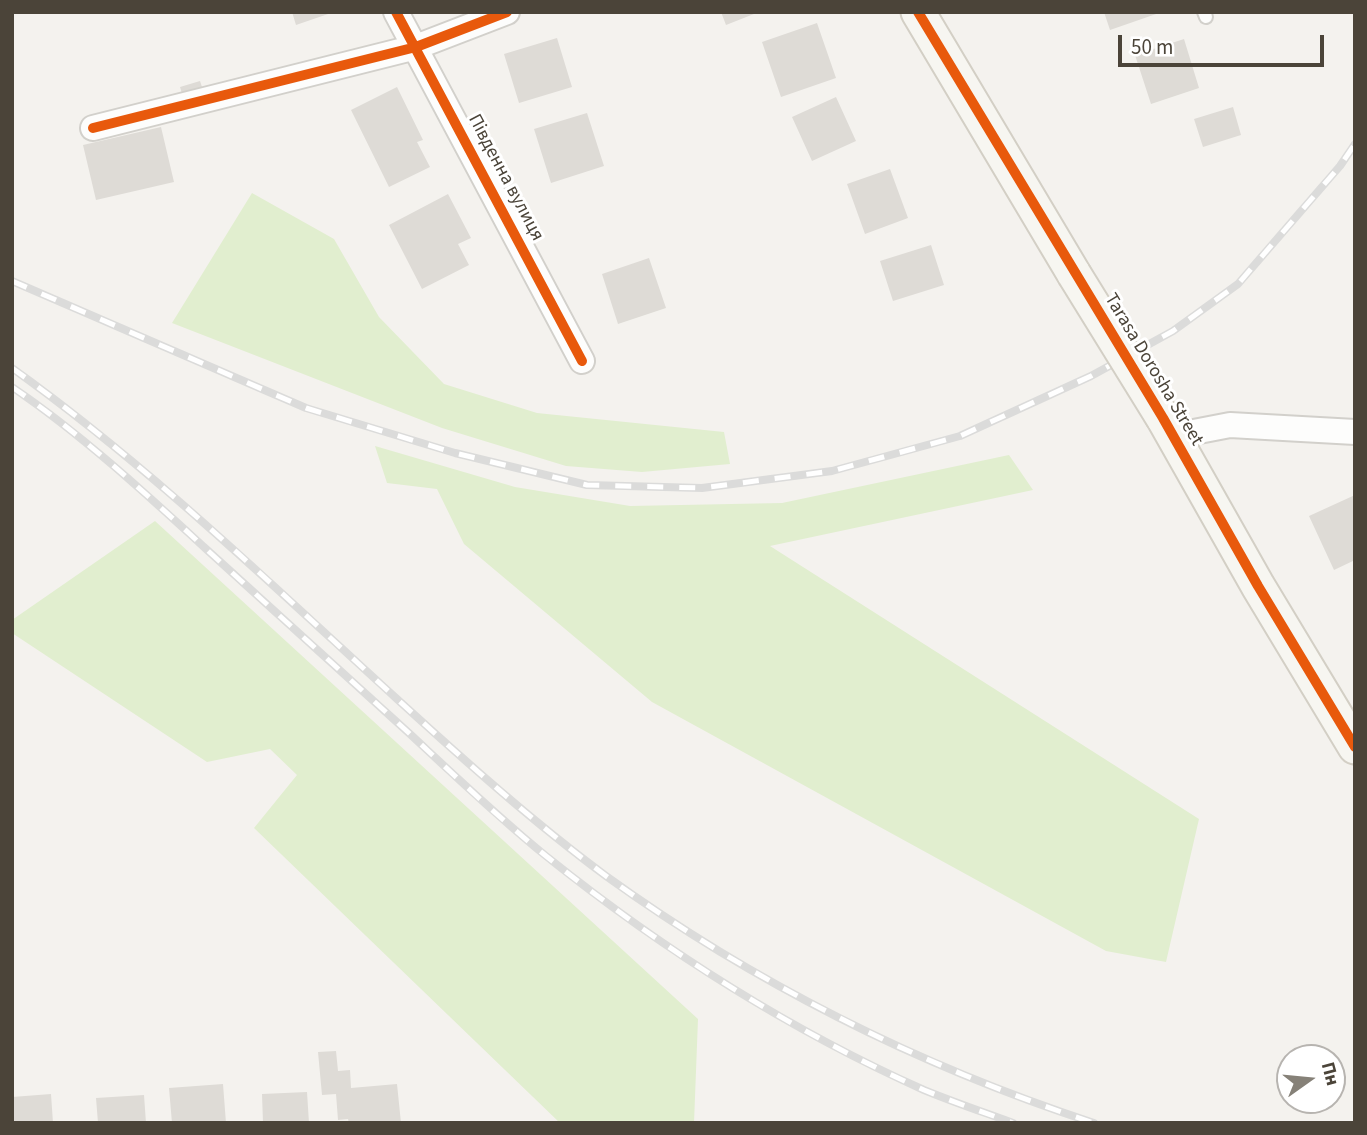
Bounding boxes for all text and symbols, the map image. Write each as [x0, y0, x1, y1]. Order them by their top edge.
scale bar [1122, 21, 1328, 65]
text: 50 m [1131, 32, 1173, 62]
street label: Південна вулиця [462, 111, 548, 245]
street label: Tarasa Dorosha Street [1099, 290, 1207, 450]
north arrow [1276, 1044, 1346, 1114]
text: Пн [1314, 1059, 1346, 1089]

